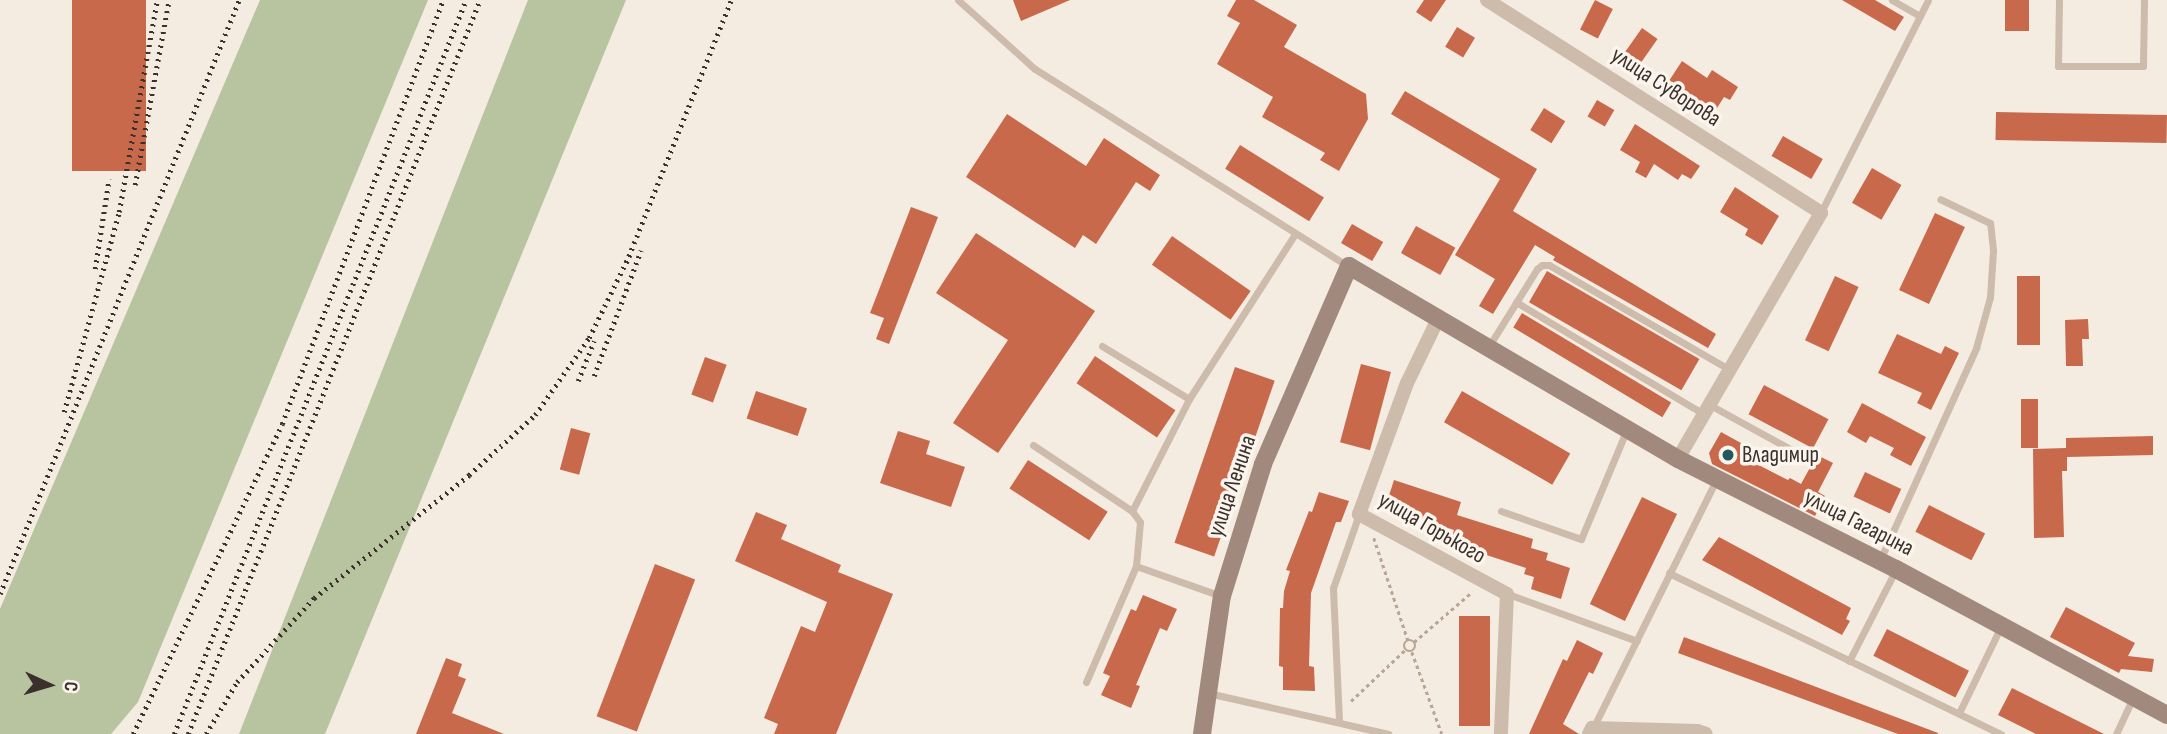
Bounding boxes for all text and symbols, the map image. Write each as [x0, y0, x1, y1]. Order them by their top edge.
street label: улица Суворова [1606, 41, 1726, 133]
street label: улица Ленина [1202, 432, 1262, 540]
place label: Владимир [1742, 441, 1819, 469]
marker: Владимир [1720, 447, 1736, 463]
street label: улица Гагарина [1800, 484, 1918, 562]
street label: улица Горького [1373, 486, 1491, 570]
north arrow [14, 650, 84, 720]
text: С [59, 681, 82, 692]

